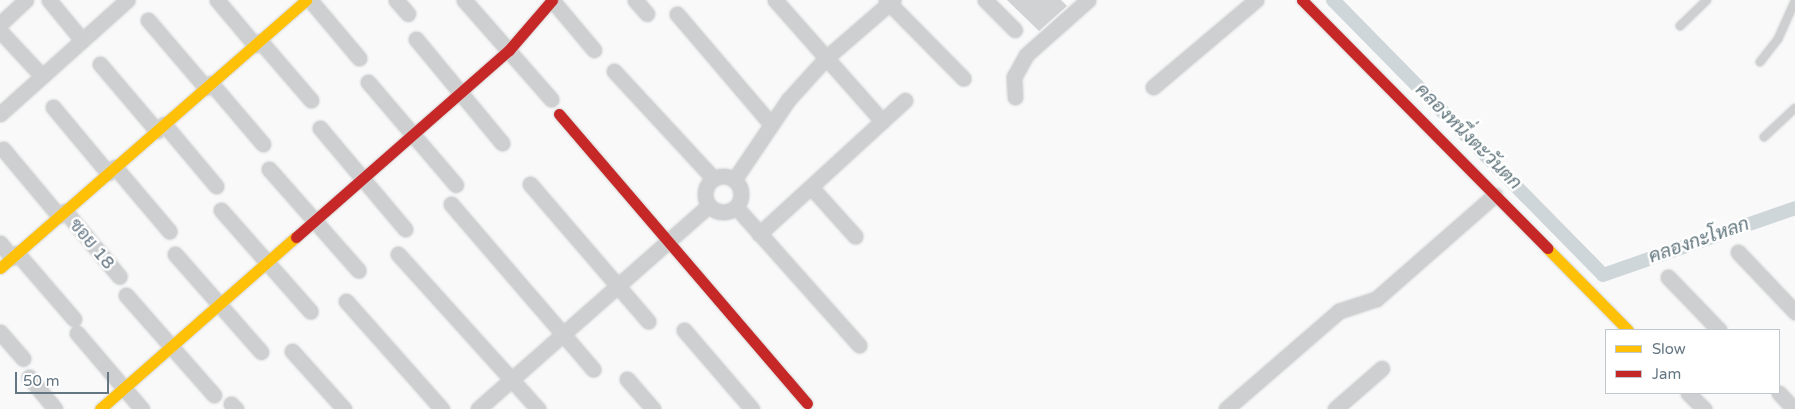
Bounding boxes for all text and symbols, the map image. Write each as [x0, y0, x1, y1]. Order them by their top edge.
water label: คลองหนึ่งตะวันตก [1410, 79, 1526, 195]
water label: คลองกะโหลก [1646, 213, 1752, 269]
street label: ซอย 18 [65, 214, 119, 274]
legend [1605, 329, 1780, 394]
text: Slow [1652, 340, 1686, 358]
scale bar [18, 362, 111, 394]
text: Jam [1652, 365, 1681, 383]
text: 50 m [23, 372, 60, 390]

